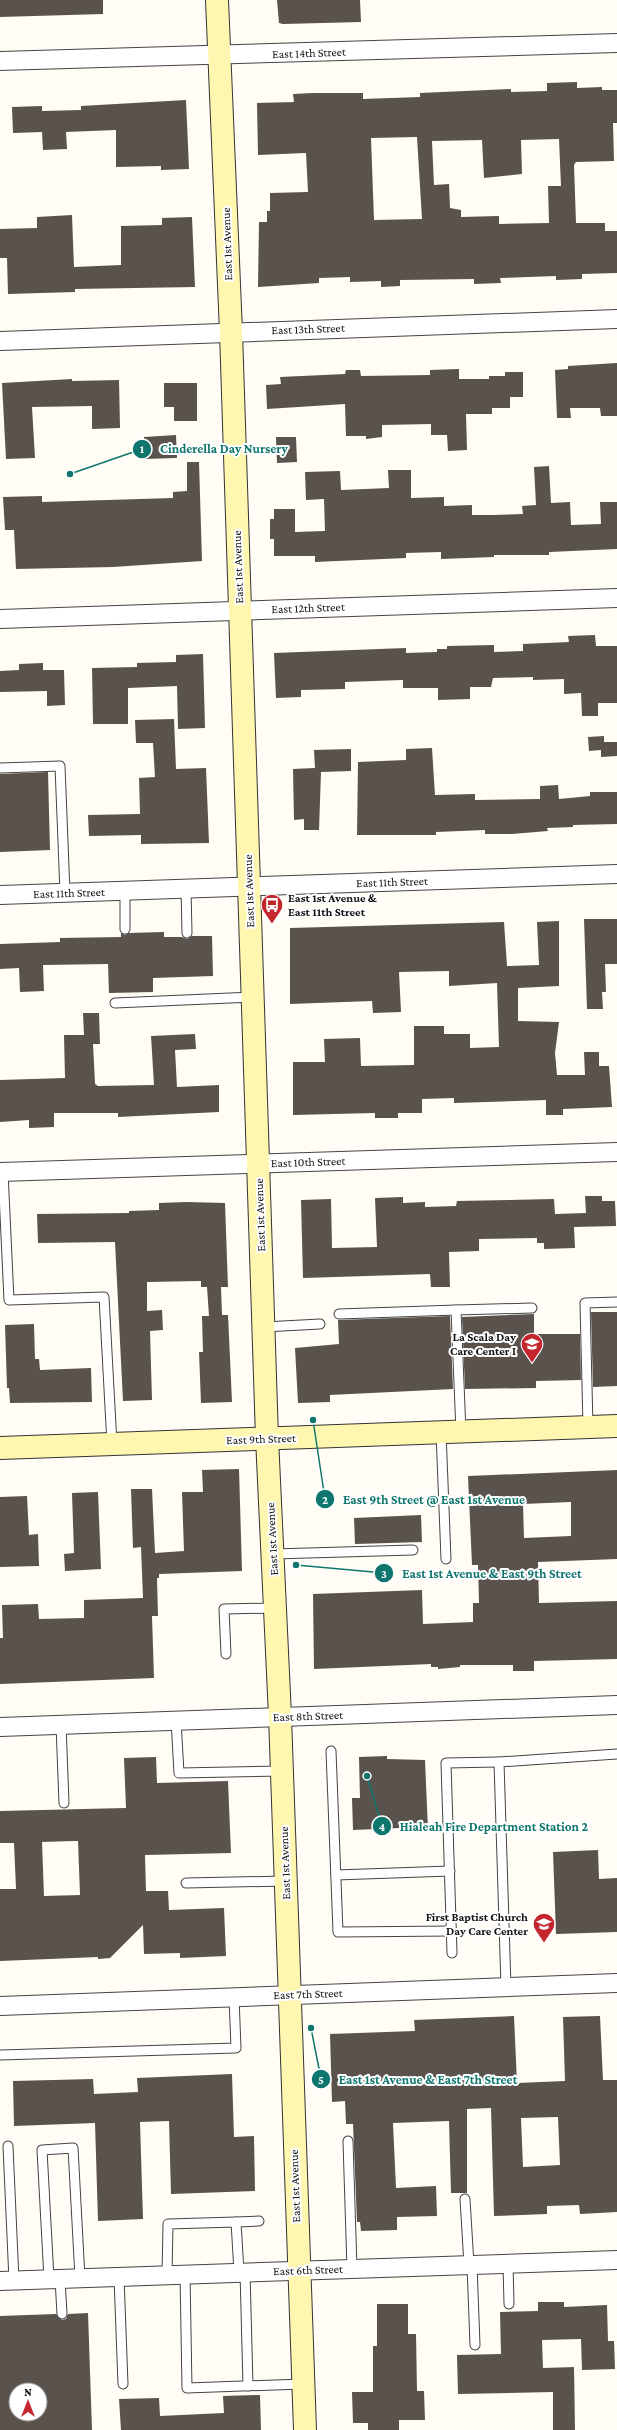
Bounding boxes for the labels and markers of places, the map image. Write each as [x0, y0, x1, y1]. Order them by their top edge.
callout: Cinderella Day Nursery [132, 436, 296, 461]
place label: East 1st Avenue & East 11th Street [288, 891, 378, 919]
bus stop icon: East 1st Avenue & East 11th Street [259, 892, 285, 925]
place label: La Scala Day Care Center I [450, 1330, 516, 1358]
school or university icon: La Scala Day Care Center I [519, 1331, 545, 1364]
callout: East 9th Street @ East 1st Avenue [315, 1487, 533, 1512]
callout: East 1st Avenue & East 9th Street [374, 1561, 589, 1586]
callout: Hialeah Fire Department Station 2 [372, 1814, 597, 1839]
place label: First Baptist Church Day Care Center [426, 1910, 528, 1938]
school or university icon: First Baptist Church Day Care Center [531, 1911, 557, 1944]
callout: East 1st Avenue & East 7th Street [311, 2067, 526, 2092]

